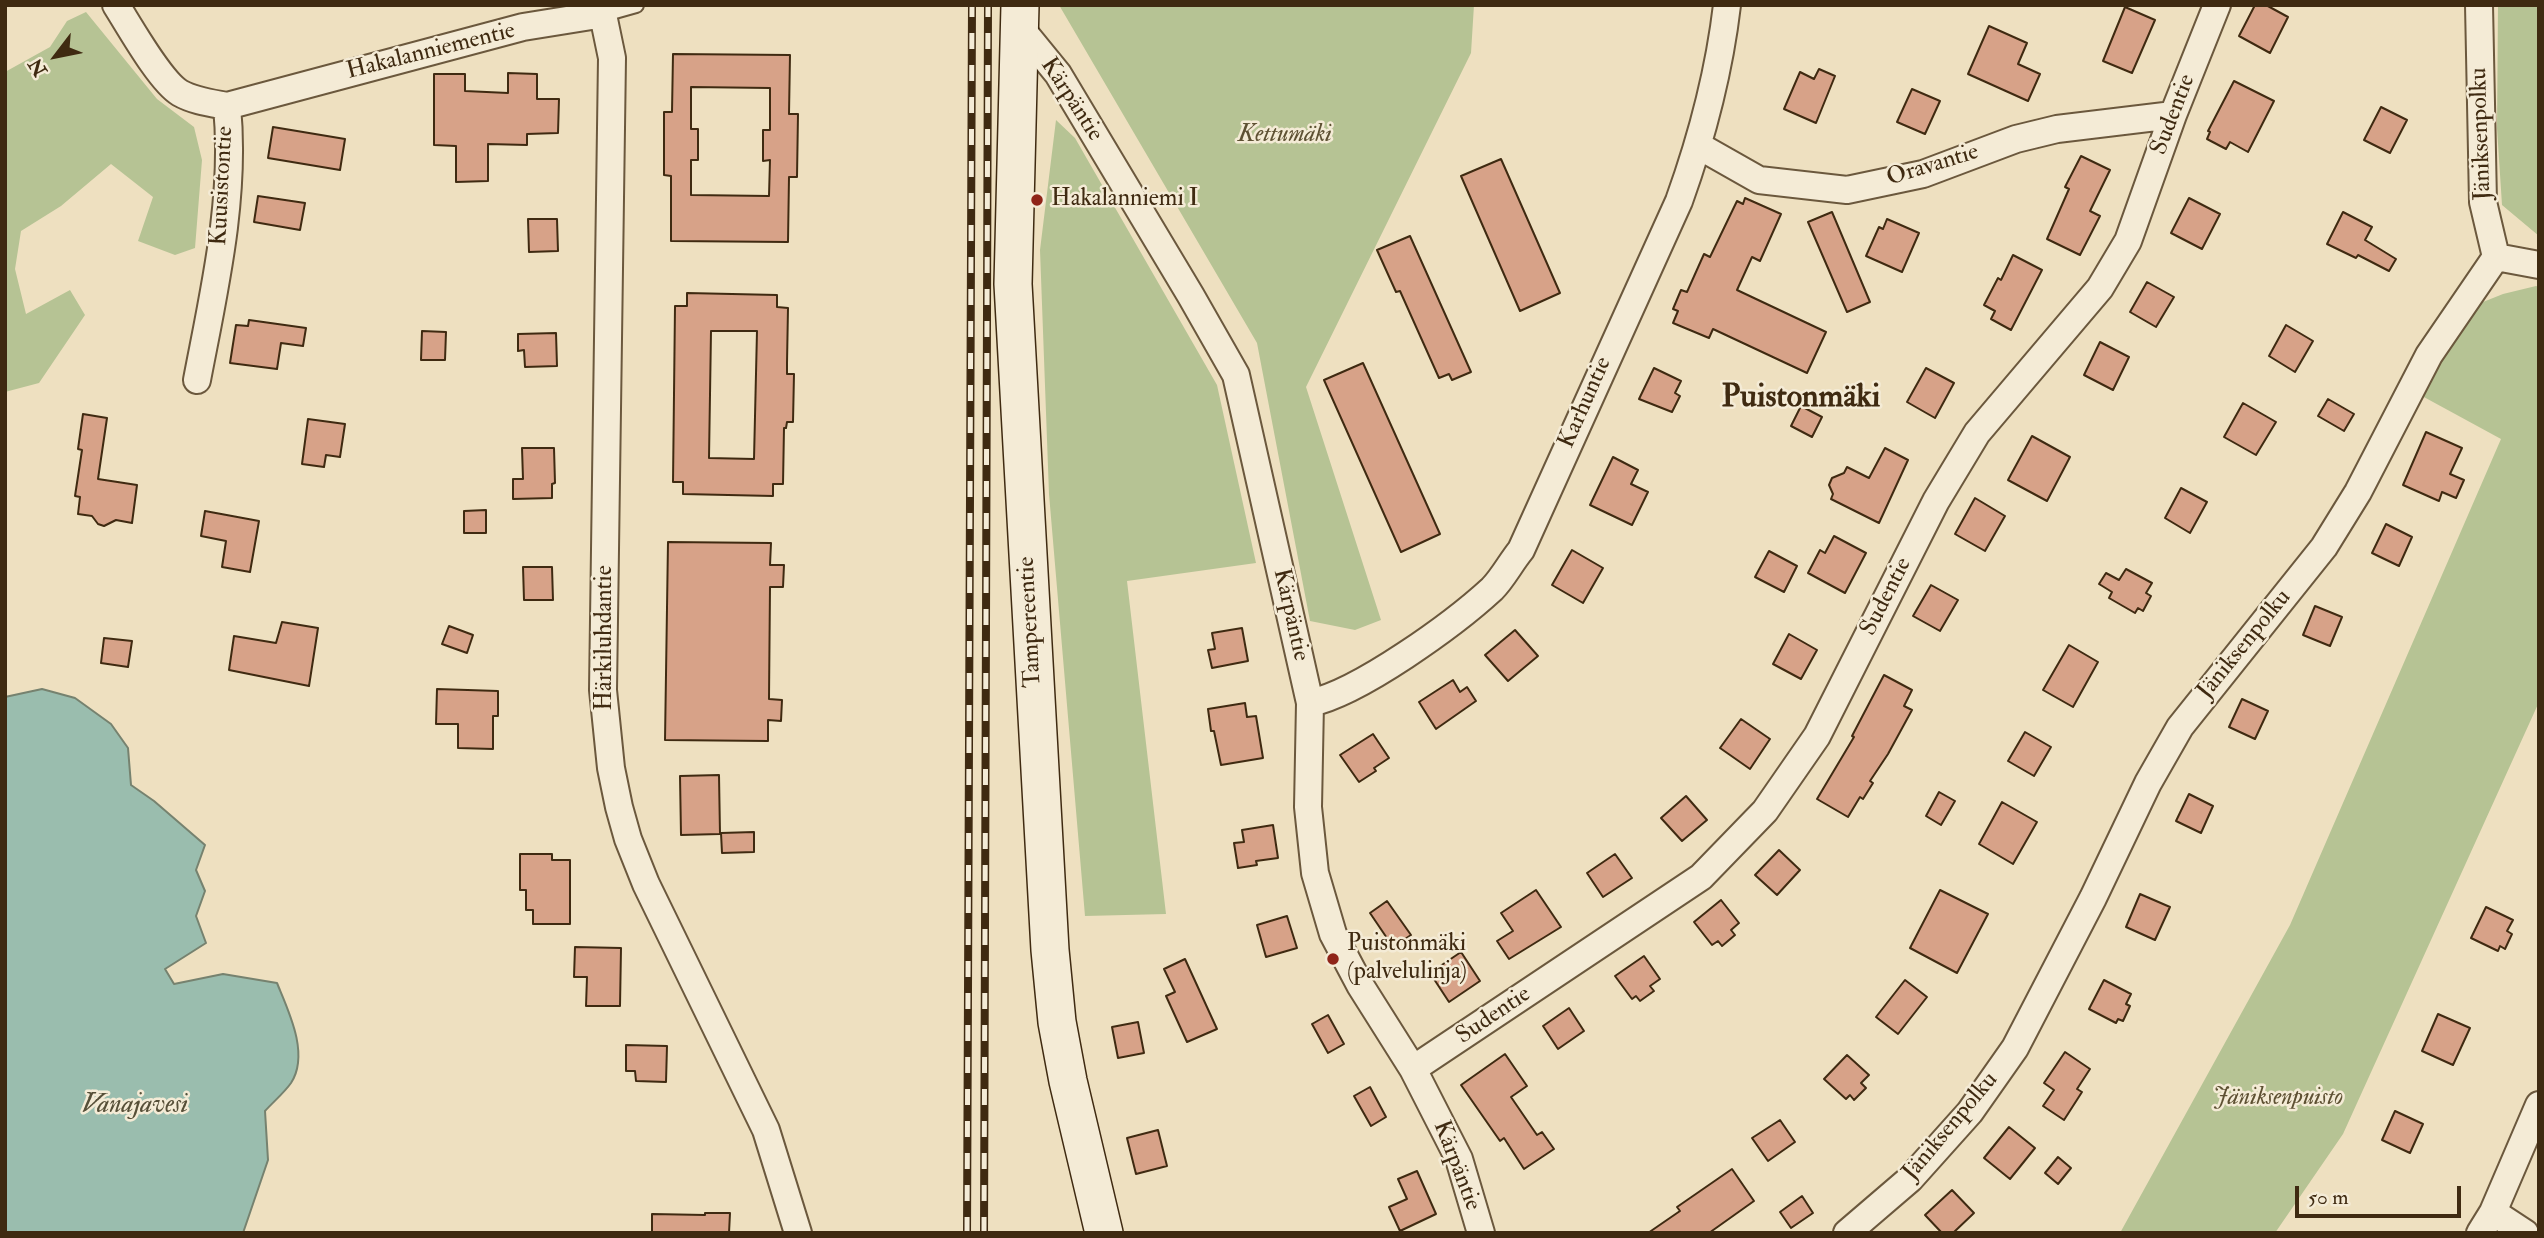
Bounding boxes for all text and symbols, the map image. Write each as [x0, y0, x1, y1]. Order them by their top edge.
street label: Hakalanniementie [344, 17, 518, 87]
north arrow [21, 21, 91, 91]
street label: Kärpäntie [1033, 53, 1109, 147]
text: N [24, 54, 53, 81]
street label: Jäniksenpolku [2465, 67, 2499, 201]
street label: Sudentie [2146, 71, 2202, 159]
park label: Kettumäki [1238, 122, 1332, 150]
street label: Kuusistontie [205, 126, 241, 246]
street label: Oravantie [1884, 138, 1982, 194]
place label: Hakalanniemi I [1051, 186, 1199, 214]
marker: Hakalanniemi I [1029, 192, 1045, 208]
street label: Karhuntie [1553, 353, 1619, 453]
district label: Puistonmäki [1722, 380, 1880, 418]
street label: Sudentie [1855, 553, 1919, 641]
street label: Tampereentie [1013, 556, 1049, 688]
street label: Härkiluhdantie [592, 565, 620, 711]
street label: Kärpäntie [1265, 566, 1315, 664]
street label: Jäniksenpolku [2192, 584, 2298, 706]
place label: Puistonmäki (palvelulinja) [1347, 931, 1467, 987]
marker: Puistonmäki (palvelulinja) [1325, 951, 1341, 967]
street label: Sudentie [1451, 981, 1537, 1051]
street label: Jäniksenpolku [1897, 1067, 2005, 1187]
park label: Jäniksenpuisto [2213, 1085, 2343, 1113]
water label: Vanajavesi [82, 1090, 188, 1122]
street label: Kärpäntie [1426, 1117, 1486, 1215]
scale bar [2299, 1172, 2465, 1216]
text: 50 m [2308, 1184, 2349, 1211]

